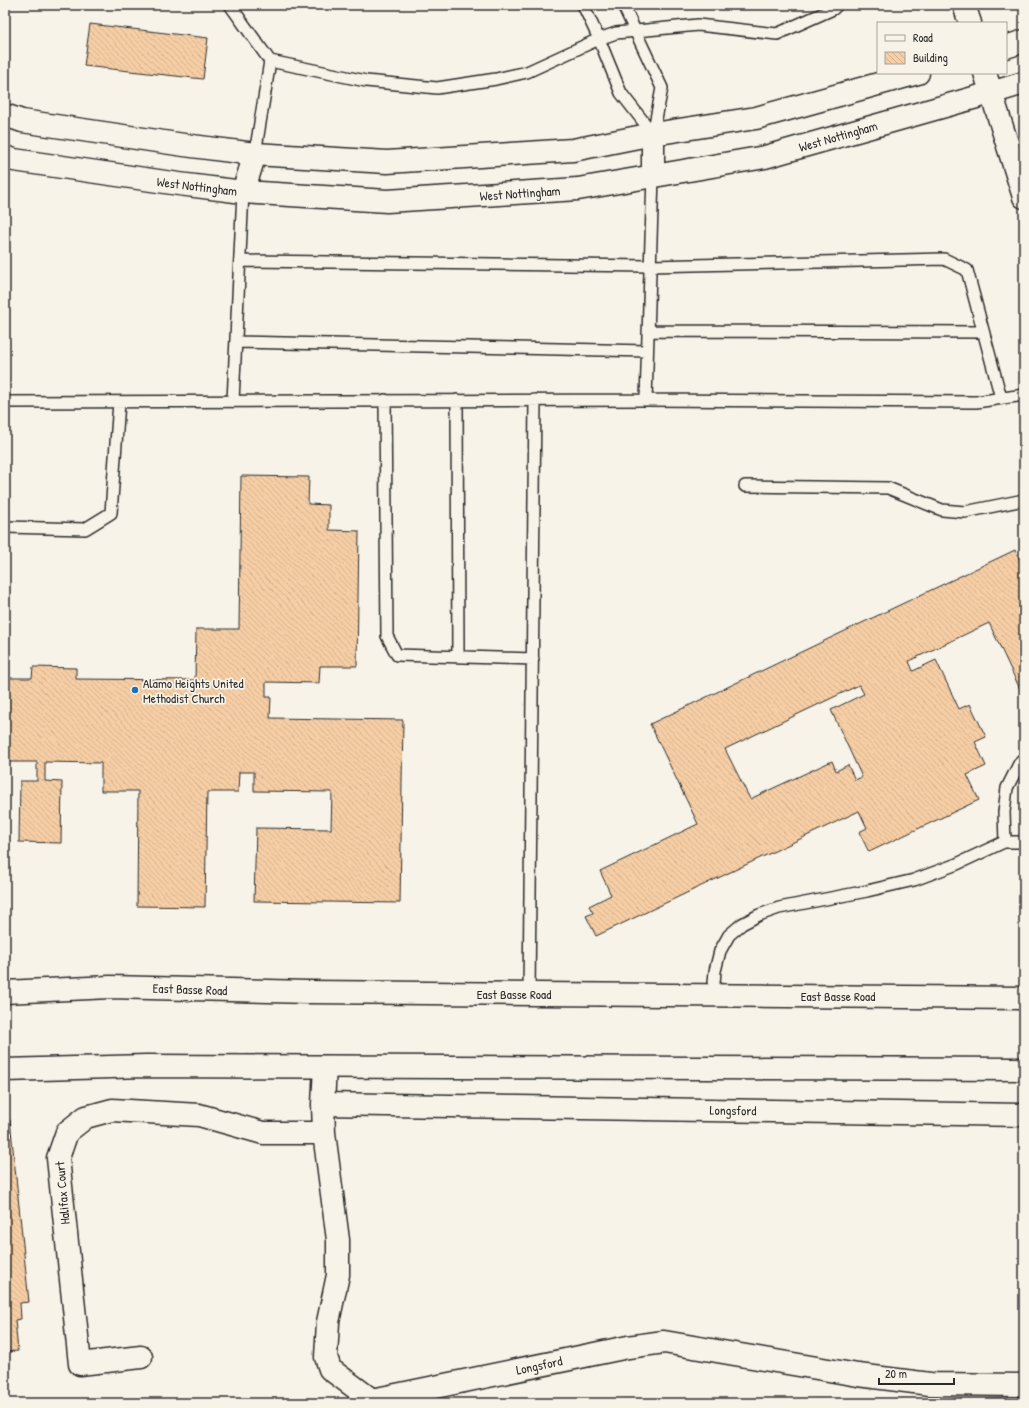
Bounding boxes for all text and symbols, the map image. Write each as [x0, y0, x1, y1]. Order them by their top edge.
legend [877, 22, 1007, 74]
text: Road [913, 29, 933, 46]
text: Building [913, 49, 948, 66]
street label: West Nottingham [797, 116, 879, 156]
street label: West Nottingham [156, 172, 238, 200]
street label: West Nottingham [479, 181, 561, 205]
place label: Alamo Heights United Methodist Church [143, 674, 244, 707]
marker: Alamo Heights United Methodist Church [130, 685, 140, 695]
street label: East Basse Road [152, 979, 228, 999]
street label: East Basse Road [477, 985, 551, 1003]
street label: East Basse Road [801, 987, 875, 1005]
street label: Longsford [709, 1101, 757, 1119]
street label: Halifax Court [50, 1160, 74, 1225]
street label: Longsford [514, 1351, 564, 1379]
scale bar [879, 1360, 954, 1386]
text: 20 m [885, 1365, 907, 1382]

